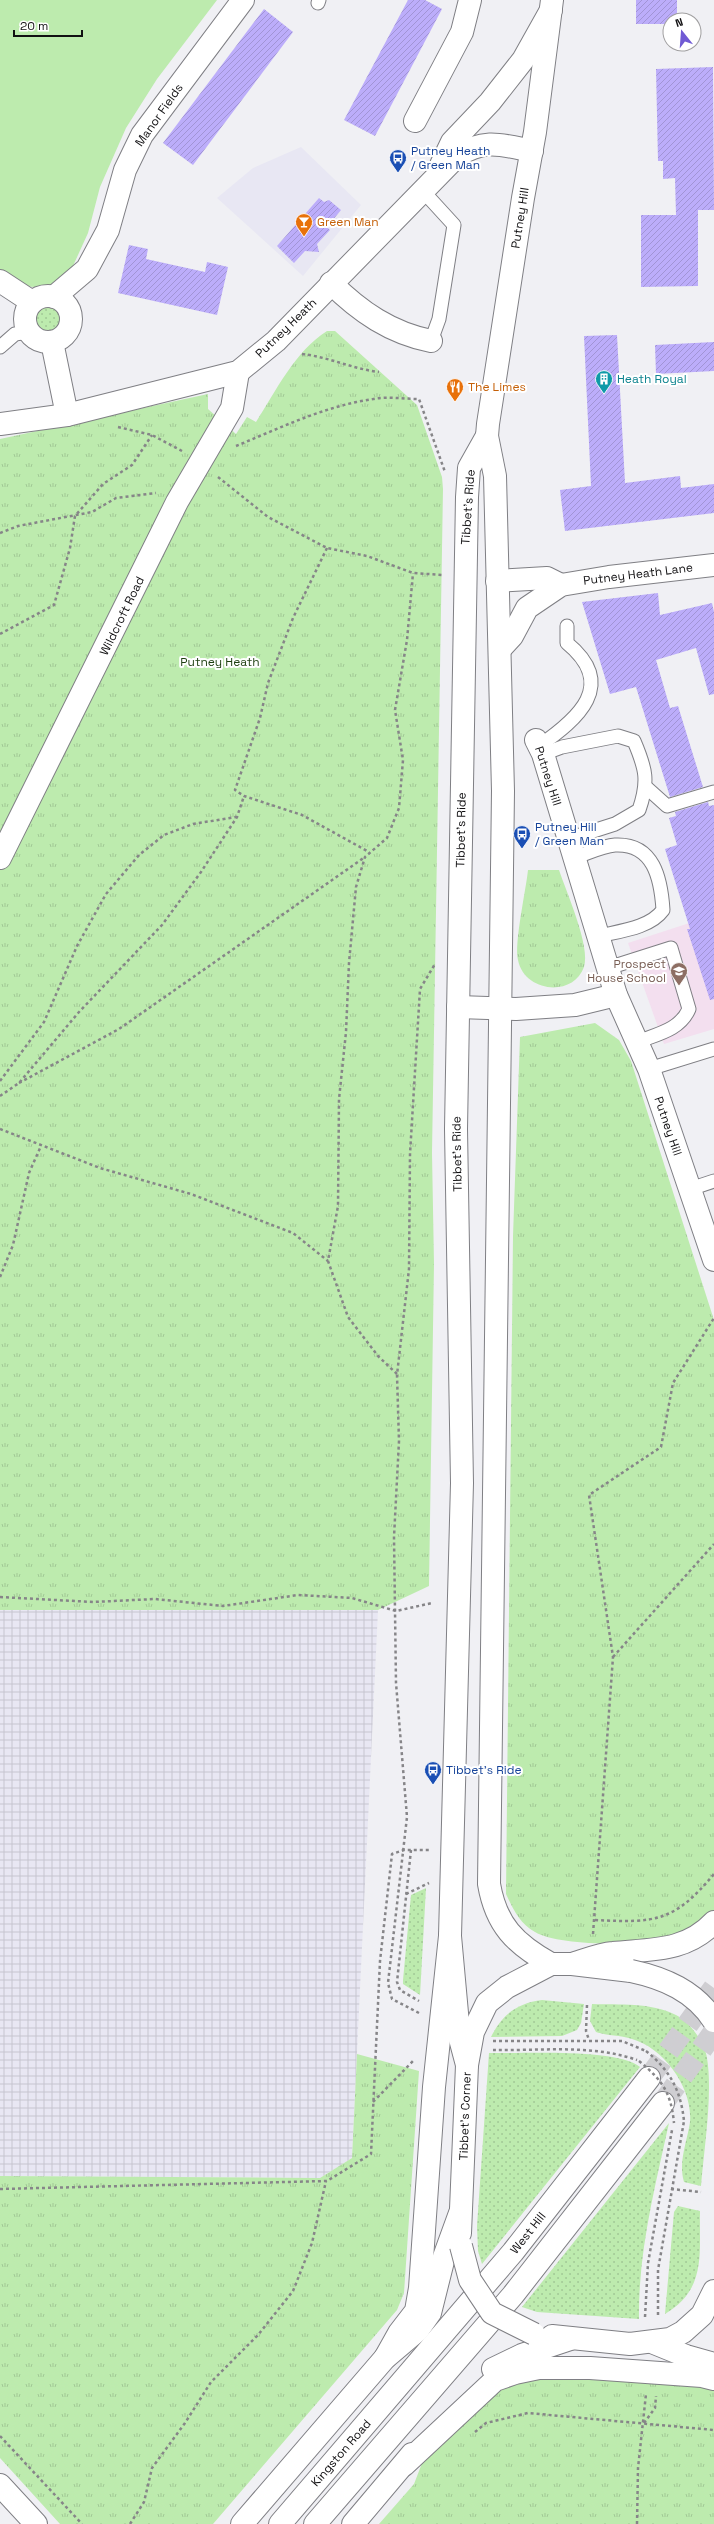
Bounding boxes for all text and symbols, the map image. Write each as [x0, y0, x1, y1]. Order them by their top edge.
scale bar [14, 12, 82, 38]
north arrow [662, 12, 702, 52]
text: N [674, 15, 685, 30]
text: 20 m [20, 18, 48, 34]
street label: Manor Fields [131, 80, 187, 150]
place label: Putney Heath / Green Man [411, 143, 490, 173]
bus stop icon: Putney Heath / Green Man [388, 148, 408, 173]
street label: Putney Hill [507, 186, 533, 250]
bar icon: Green Man [294, 212, 314, 237]
place label: Green Man [317, 214, 379, 230]
street label: Putney Heath [252, 295, 320, 361]
building icon: Heath Royal [594, 369, 614, 394]
place label: Heath Royal [617, 371, 687, 387]
restaurant icon: The Limes [445, 377, 465, 402]
place label: The Limes [468, 379, 526, 395]
street label: Tibbet's Ride [457, 469, 479, 545]
street label: Putney Heath Lane [582, 559, 694, 589]
street label: Wildcroft Road [96, 574, 148, 658]
park label: Putney Heath [180, 654, 260, 670]
street label: Putney Hill [531, 744, 565, 808]
street label: Tibbet's Ride [452, 792, 470, 868]
place label: Putney Hill / Green Man [535, 819, 604, 849]
bus stop icon: Putney Hill / Green Man [512, 824, 532, 849]
place label: Prospect House School [587, 956, 666, 986]
school or university icon: Prospect House School [669, 961, 689, 986]
street label: Putney Hill [650, 1094, 686, 1158]
street label: Tibbet's Ride [448, 1116, 466, 1192]
bus stop icon: Tibbet's Ride [423, 1760, 443, 1785]
place label: Tibbet's Ride [446, 1762, 522, 1778]
street label: Tibbet's Corner [455, 2071, 475, 2161]
street label: West Hill [507, 2209, 549, 2257]
street label: Kingston Road [307, 2416, 375, 2490]

